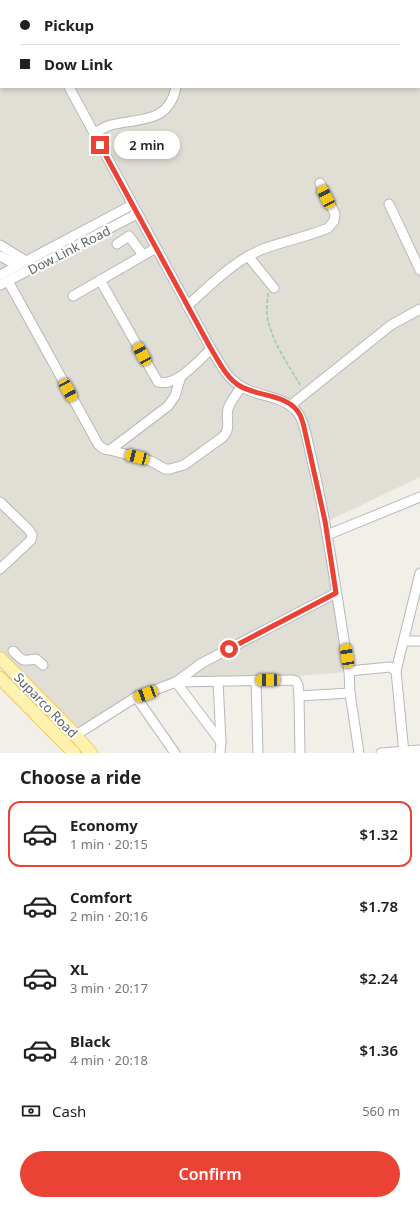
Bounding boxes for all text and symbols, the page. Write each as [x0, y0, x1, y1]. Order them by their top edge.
text: Pickup [44, 15, 94, 35]
text: Dow Link [44, 54, 113, 74]
callout: 2 min [114, 131, 180, 159]
route end [91, 136, 109, 154]
text: 2 min [129, 136, 165, 154]
car [315, 184, 337, 210]
street label: Dow Link Road [25, 221, 113, 279]
car [131, 341, 153, 367]
car [57, 377, 79, 403]
car [124, 448, 150, 466]
route start [220, 640, 238, 658]
car [339, 643, 355, 669]
street label: Suparco Road [10, 668, 82, 742]
car [256, 674, 280, 686]
car [133, 684, 159, 704]
text: Choose a ride [20, 765, 141, 789]
text: Economy [70, 815, 138, 835]
icon: car [22, 816, 58, 852]
text: $1.32 [360, 824, 398, 844]
text: 1 min · 20:15 [70, 835, 148, 853]
text: Comfort [70, 887, 132, 907]
icon: car [22, 888, 58, 924]
text: $1.78 [360, 896, 398, 916]
text: 2 min · 20:16 [70, 907, 148, 925]
text: XL [70, 959, 88, 979]
icon: car [22, 960, 58, 996]
text: $2.24 [360, 968, 398, 988]
text: 3 min · 20:17 [70, 979, 148, 997]
text: Black [70, 1031, 110, 1051]
icon: car [22, 1032, 58, 1068]
text: $1.36 [360, 1040, 398, 1060]
text: 4 min · 20:18 [70, 1051, 148, 1069]
icon: cash [20, 1100, 42, 1122]
text: Cash [52, 1101, 86, 1121]
text: 560 m [362, 1102, 400, 1120]
button: Confirm [20, 1151, 400, 1197]

